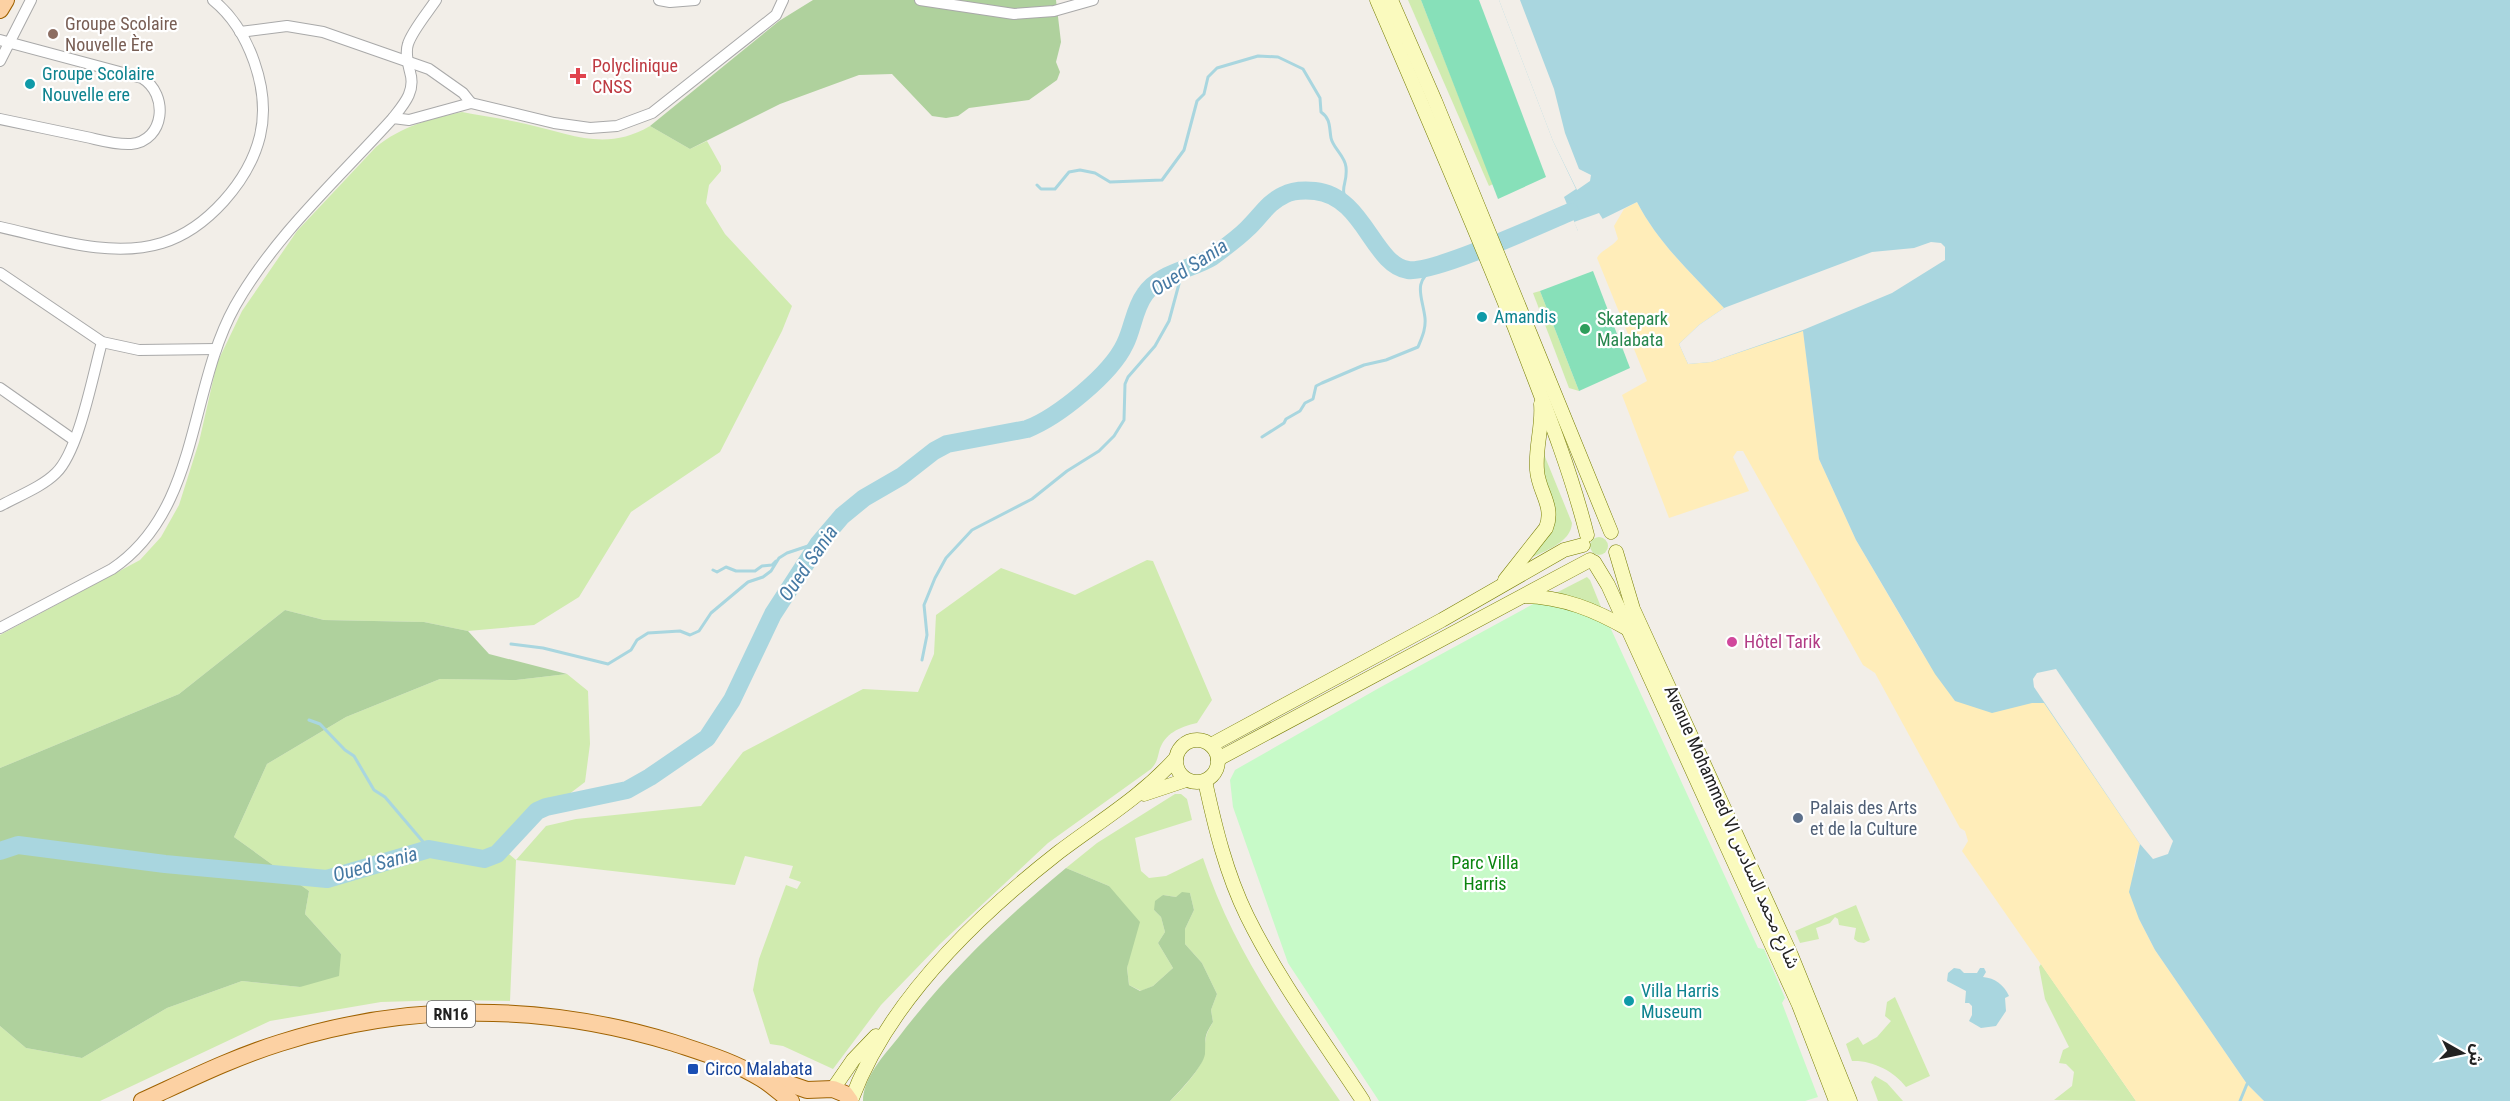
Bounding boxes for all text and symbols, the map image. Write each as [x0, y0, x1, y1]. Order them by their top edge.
place label: Groupe Scolaire Nouvelle Ère [65, 13, 177, 55]
marker: Groupe Scolaire Nouvelle Ère [46, 27, 60, 41]
place label: Polyclinique CNSS [592, 55, 678, 97]
place label: Groupe Scolaire Nouvelle ere [42, 63, 154, 105]
marker: Polyclinique CNSS [569, 67, 587, 85]
marker: Groupe Scolaire Nouvelle ere [23, 77, 37, 91]
water label: Oued Sania [1146, 233, 1232, 301]
place label: Amandis [1494, 306, 1557, 327]
place label: Skatepark Malabata [1597, 308, 1668, 350]
marker: Amandis [1475, 310, 1489, 324]
marker: Skatepark Malabata [1578, 322, 1592, 336]
water label: Oued Sania [773, 521, 843, 605]
place label: Hôtel Tarik [1744, 631, 1821, 652]
marker: Hôtel Tarik [1725, 635, 1739, 649]
street label: Avenue Mohammed VI شارع محمد السادس [1657, 682, 1805, 973]
place label: Palais des Arts et de la Culture [1810, 797, 1917, 839]
marker: Palais des Arts et de la Culture [1791, 811, 1805, 825]
water label: Oued Sania [330, 841, 420, 887]
park label: Parc Villa Harris [1451, 852, 1519, 894]
place label: Villa Harris Museum [1641, 980, 1719, 1022]
marker: Villa Harris Museum [1622, 994, 1636, 1008]
road number: RN16 [427, 1001, 475, 1027]
north arrow [2432, 1023, 2492, 1083]
text: ش [2465, 1043, 2487, 1068]
place label: Circo Malabata [705, 1058, 813, 1079]
marker: Circo Malabata [686, 1062, 700, 1076]

